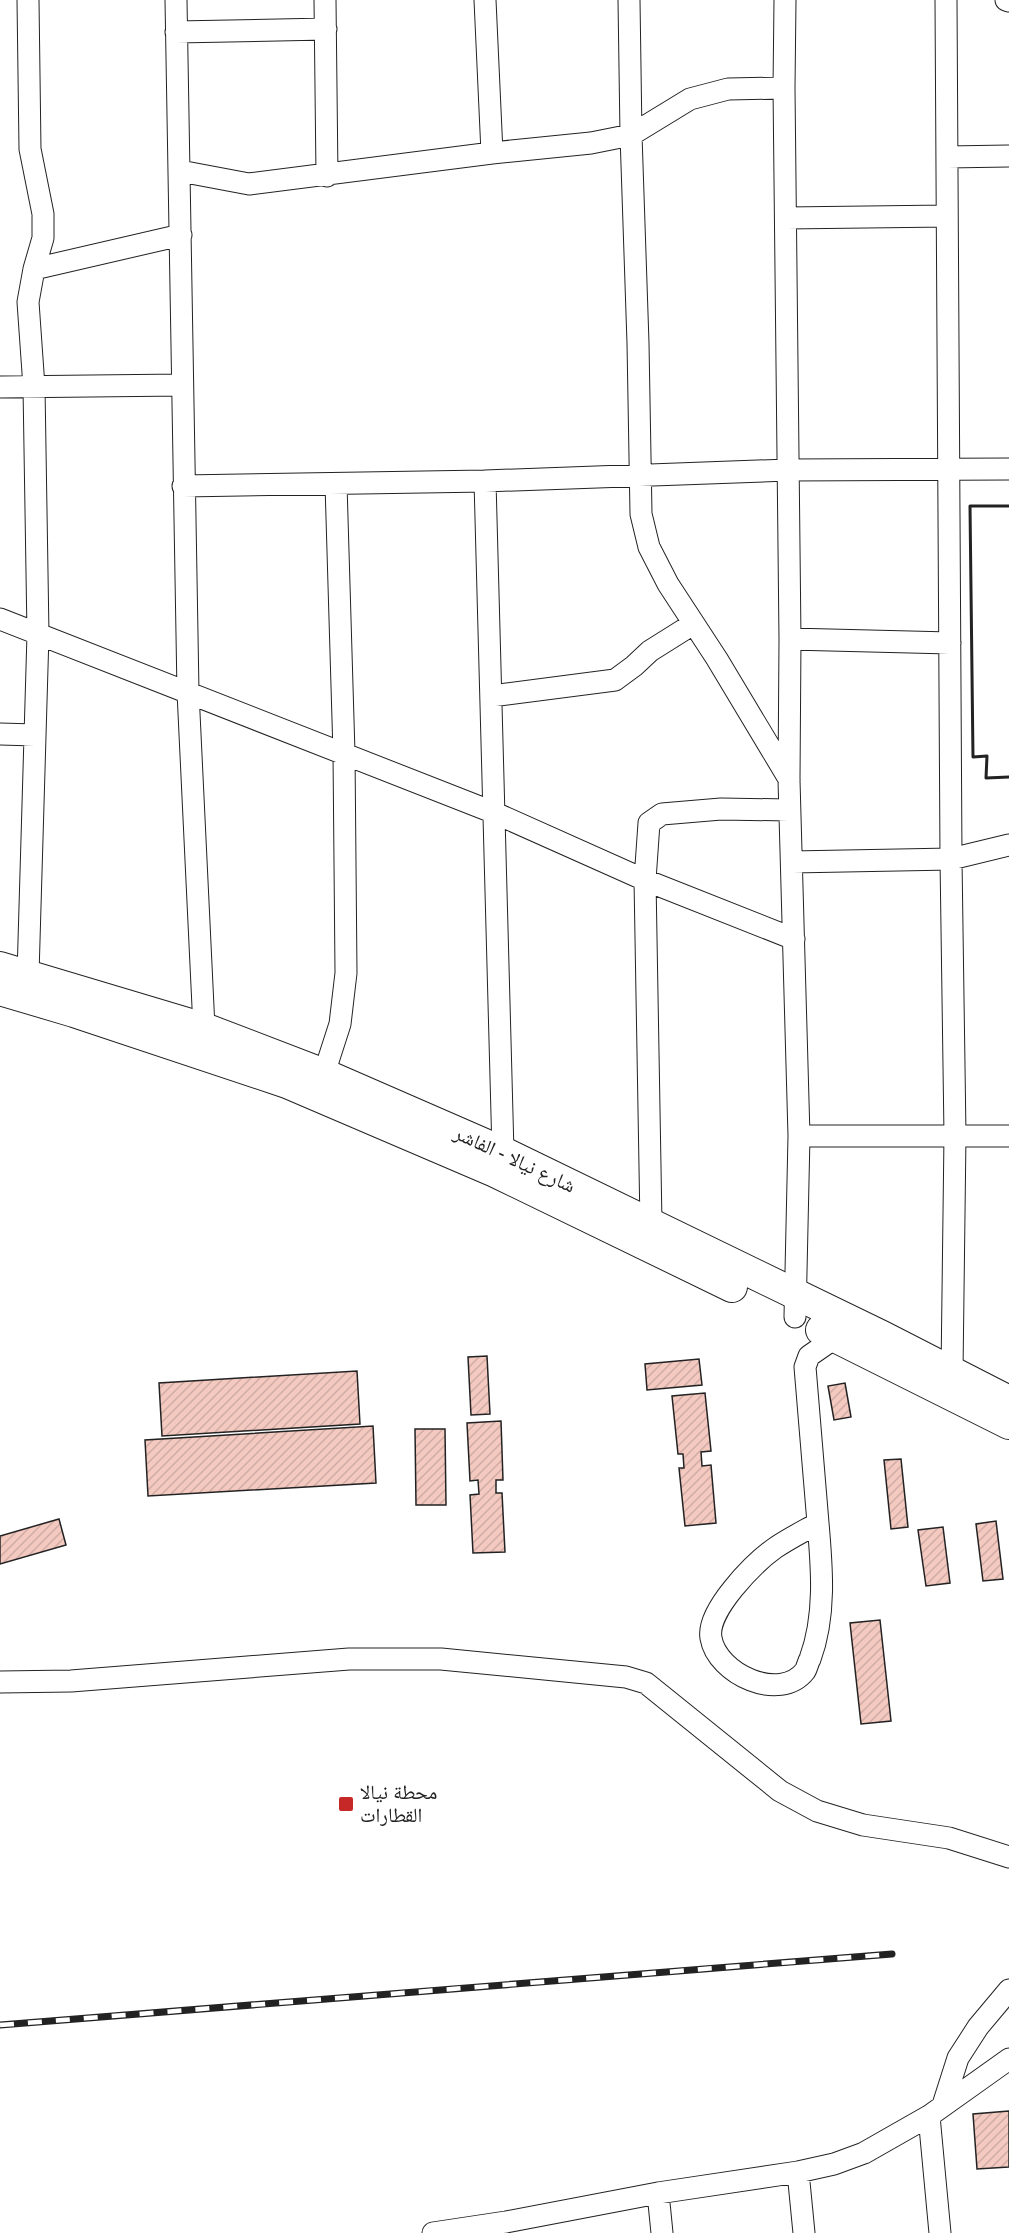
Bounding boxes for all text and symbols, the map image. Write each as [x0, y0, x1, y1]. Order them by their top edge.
street label: شارع نيالا - الفاشر [449, 1118, 580, 1199]
place label: محطة نيالا القطارات [360, 1778, 437, 1828]
marker: محطة نيالا القطارات [337, 1795, 355, 1813]

